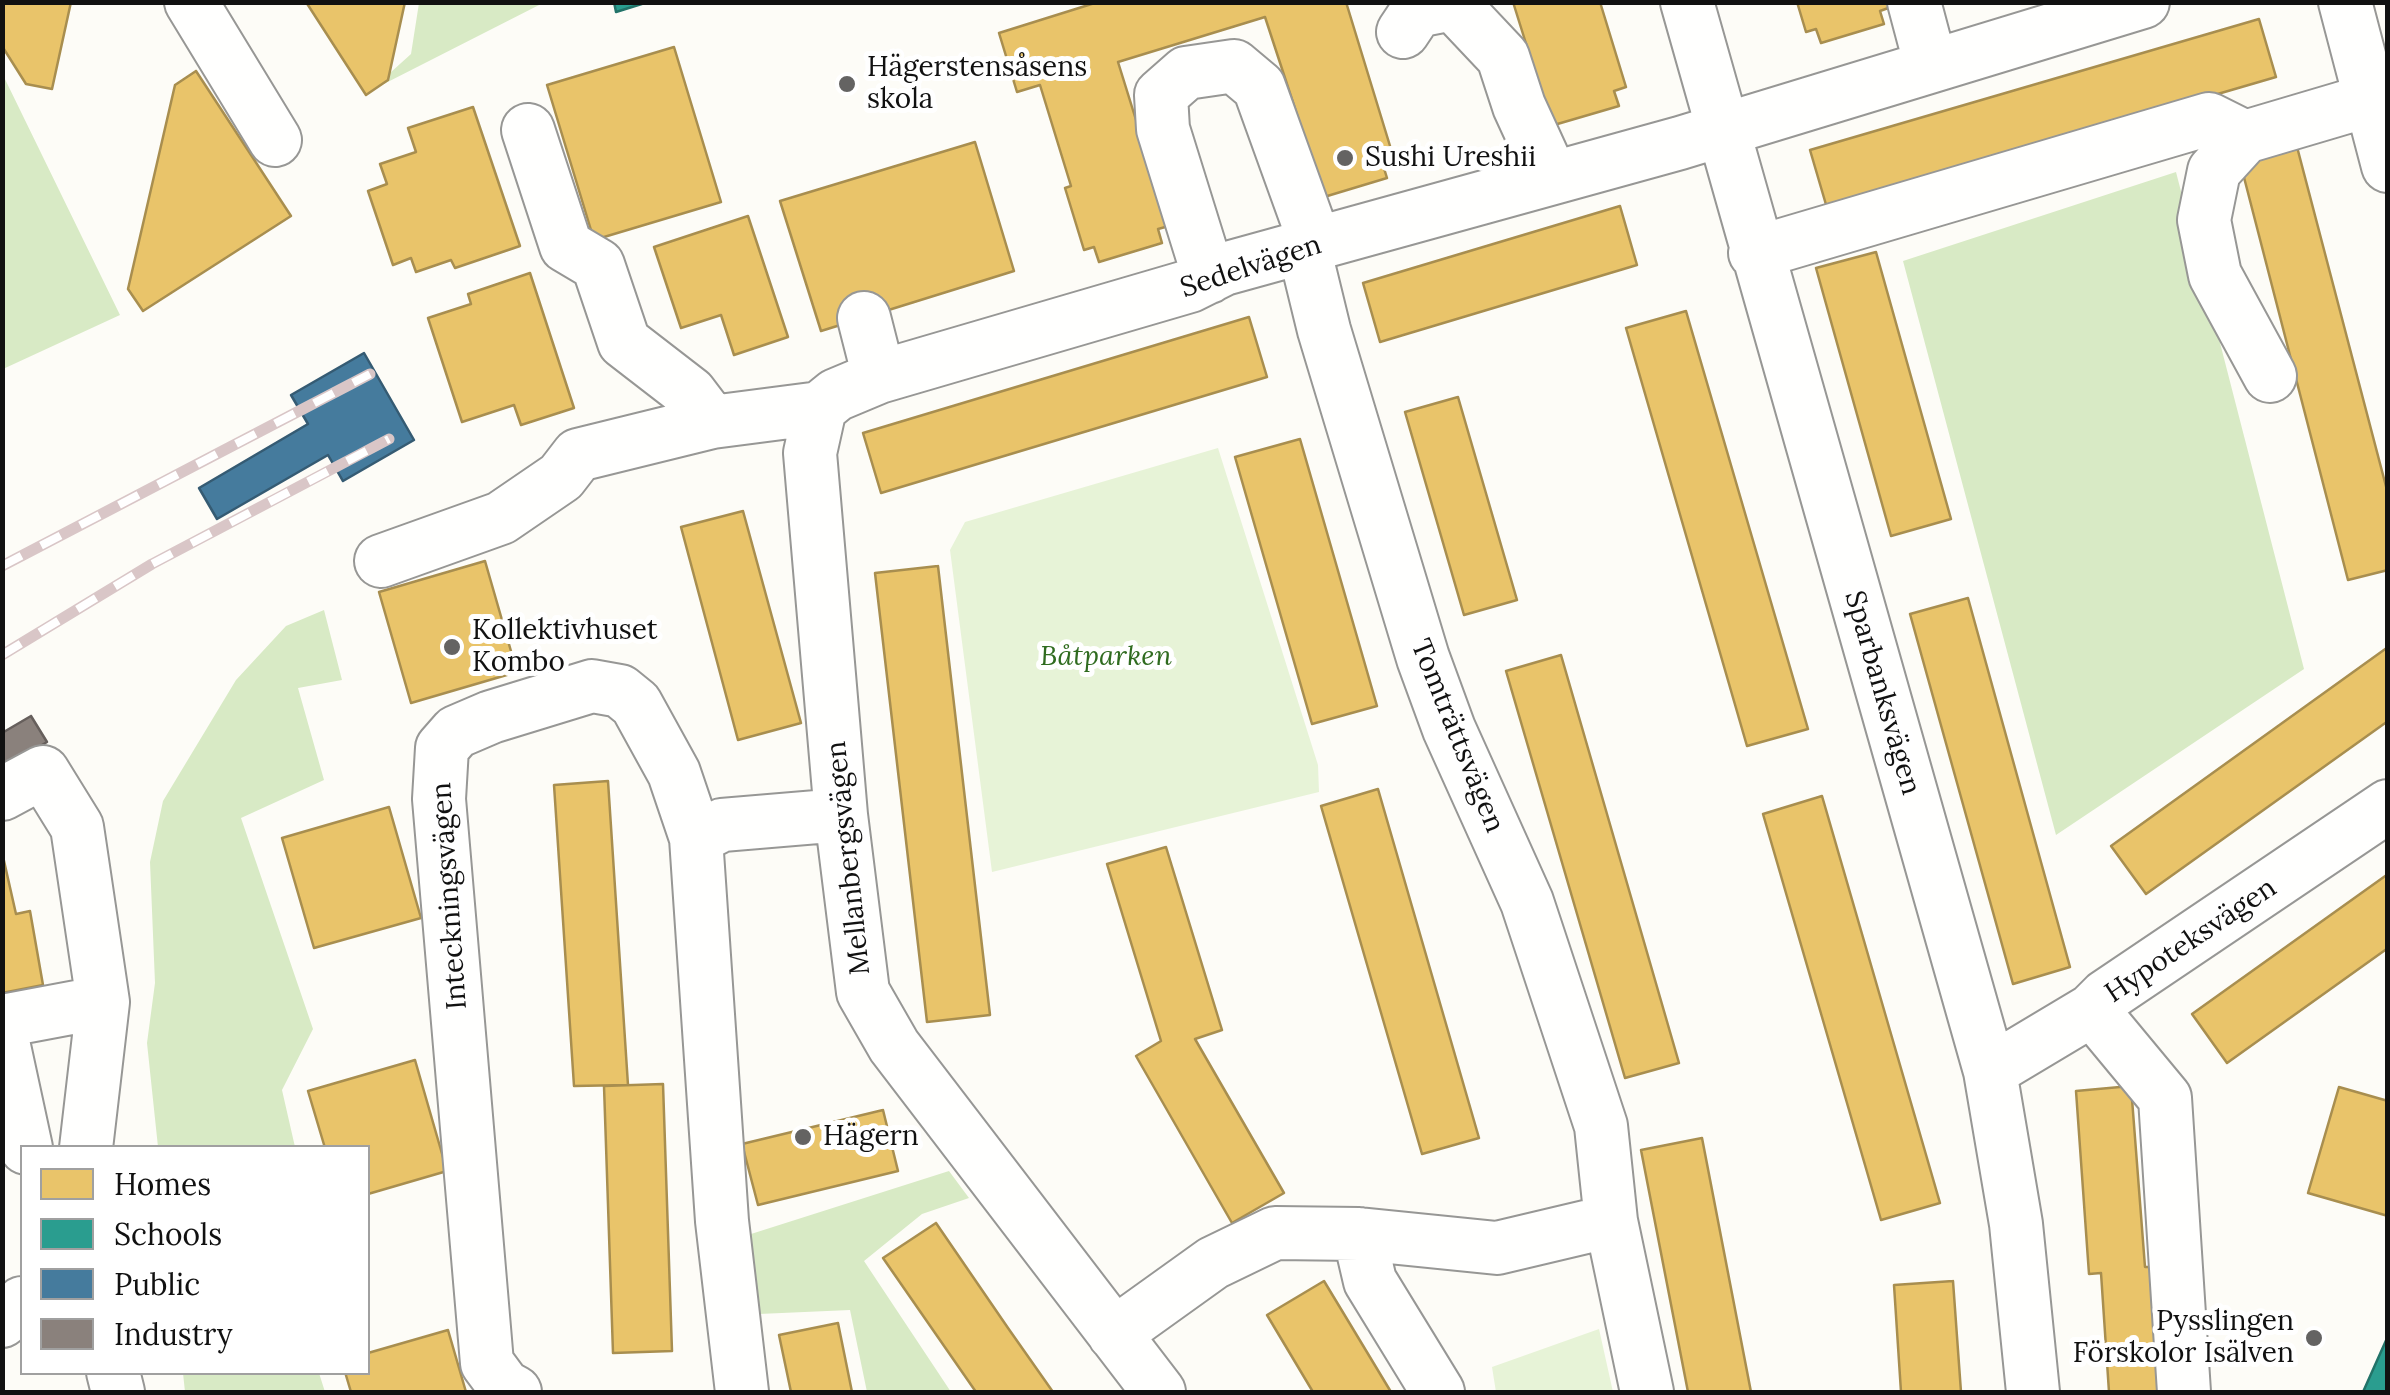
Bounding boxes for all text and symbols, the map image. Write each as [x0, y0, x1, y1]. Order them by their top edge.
place label: Hägerstensåsens skola [867, 51, 1087, 117]
marker: Hägerstensåsens skola [836, 73, 858, 95]
place label: Sushi Ureshii [1365, 141, 1536, 175]
marker: Sushi Ureshii [1334, 147, 1356, 169]
street label: Sedelvägen [1176, 228, 1326, 306]
street label: Sparbanksvägen [1837, 587, 1927, 799]
place label: Kollektivhuset Kombo [472, 614, 658, 680]
street label: Tomträttsvägen [1403, 634, 1511, 838]
marker: Kollektivhuset Kombo [441, 636, 463, 658]
park label: Båtparken [1040, 640, 1172, 674]
street label: Mellanbergsvägen [820, 739, 878, 977]
street label: Inteckningsvägen [425, 781, 475, 1011]
street label: Hypoteksvägen [2099, 871, 2283, 1011]
place label: Hägern [823, 1120, 919, 1154]
marker: Hägern [792, 1126, 814, 1148]
legend [20, 1145, 370, 1375]
text: Homes [114, 1165, 211, 1203]
text: Schools [114, 1215, 222, 1253]
text: Public [114, 1265, 200, 1303]
place label: Pysslingen Förskolor Isälven [2073, 1305, 2294, 1371]
text: Industry [114, 1315, 233, 1353]
marker: Pysslingen Förskolor Isälven [2303, 1327, 2325, 1349]

